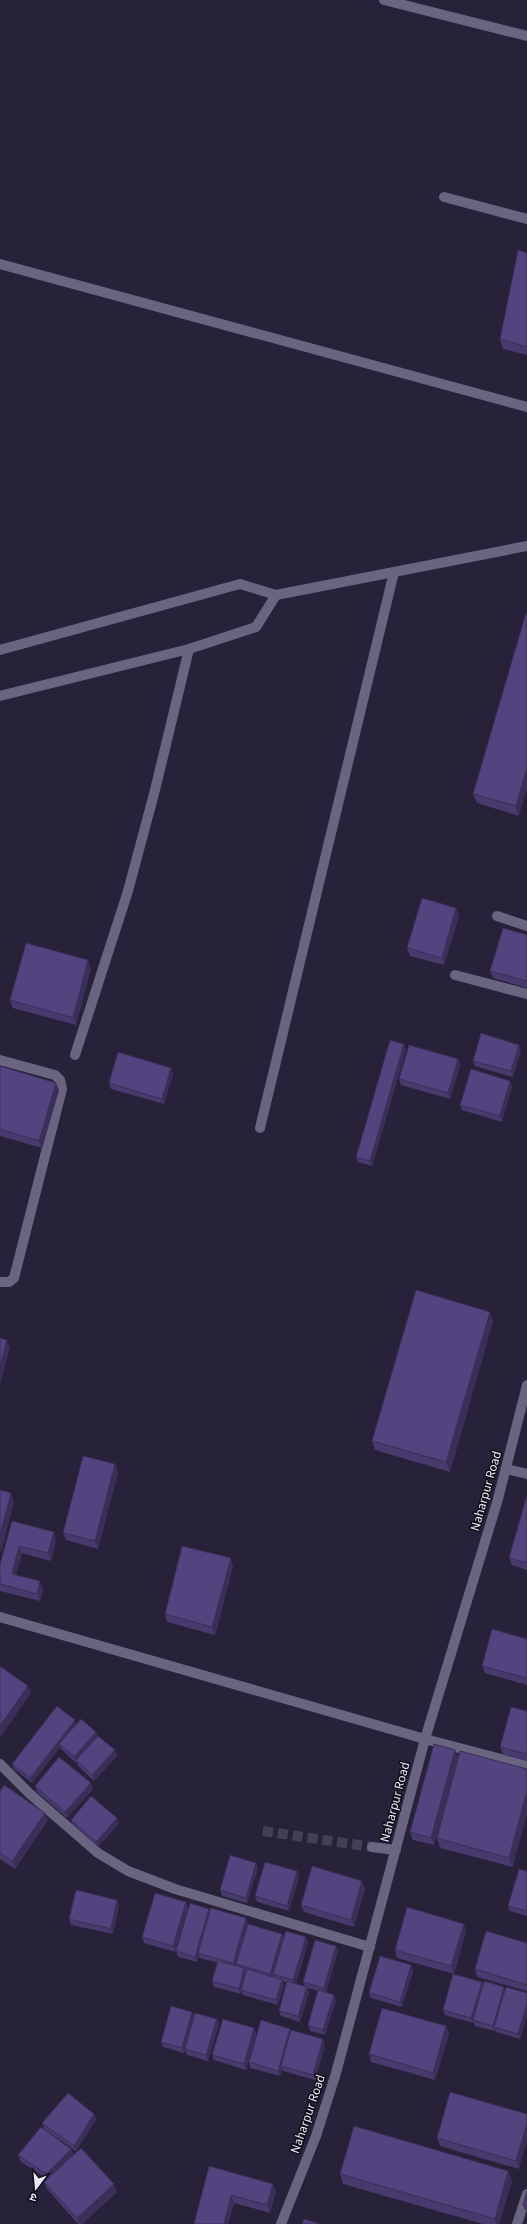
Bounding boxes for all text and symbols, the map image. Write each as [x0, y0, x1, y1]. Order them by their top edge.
street label: Naharpur Road [466, 1449, 506, 1533]
street label: Naharpur Road [376, 1760, 414, 1844]
street label: Naharpur Road [286, 2072, 330, 2156]
north arrow [16, 2168, 56, 2208]
text: उ [28, 2189, 39, 2205]

